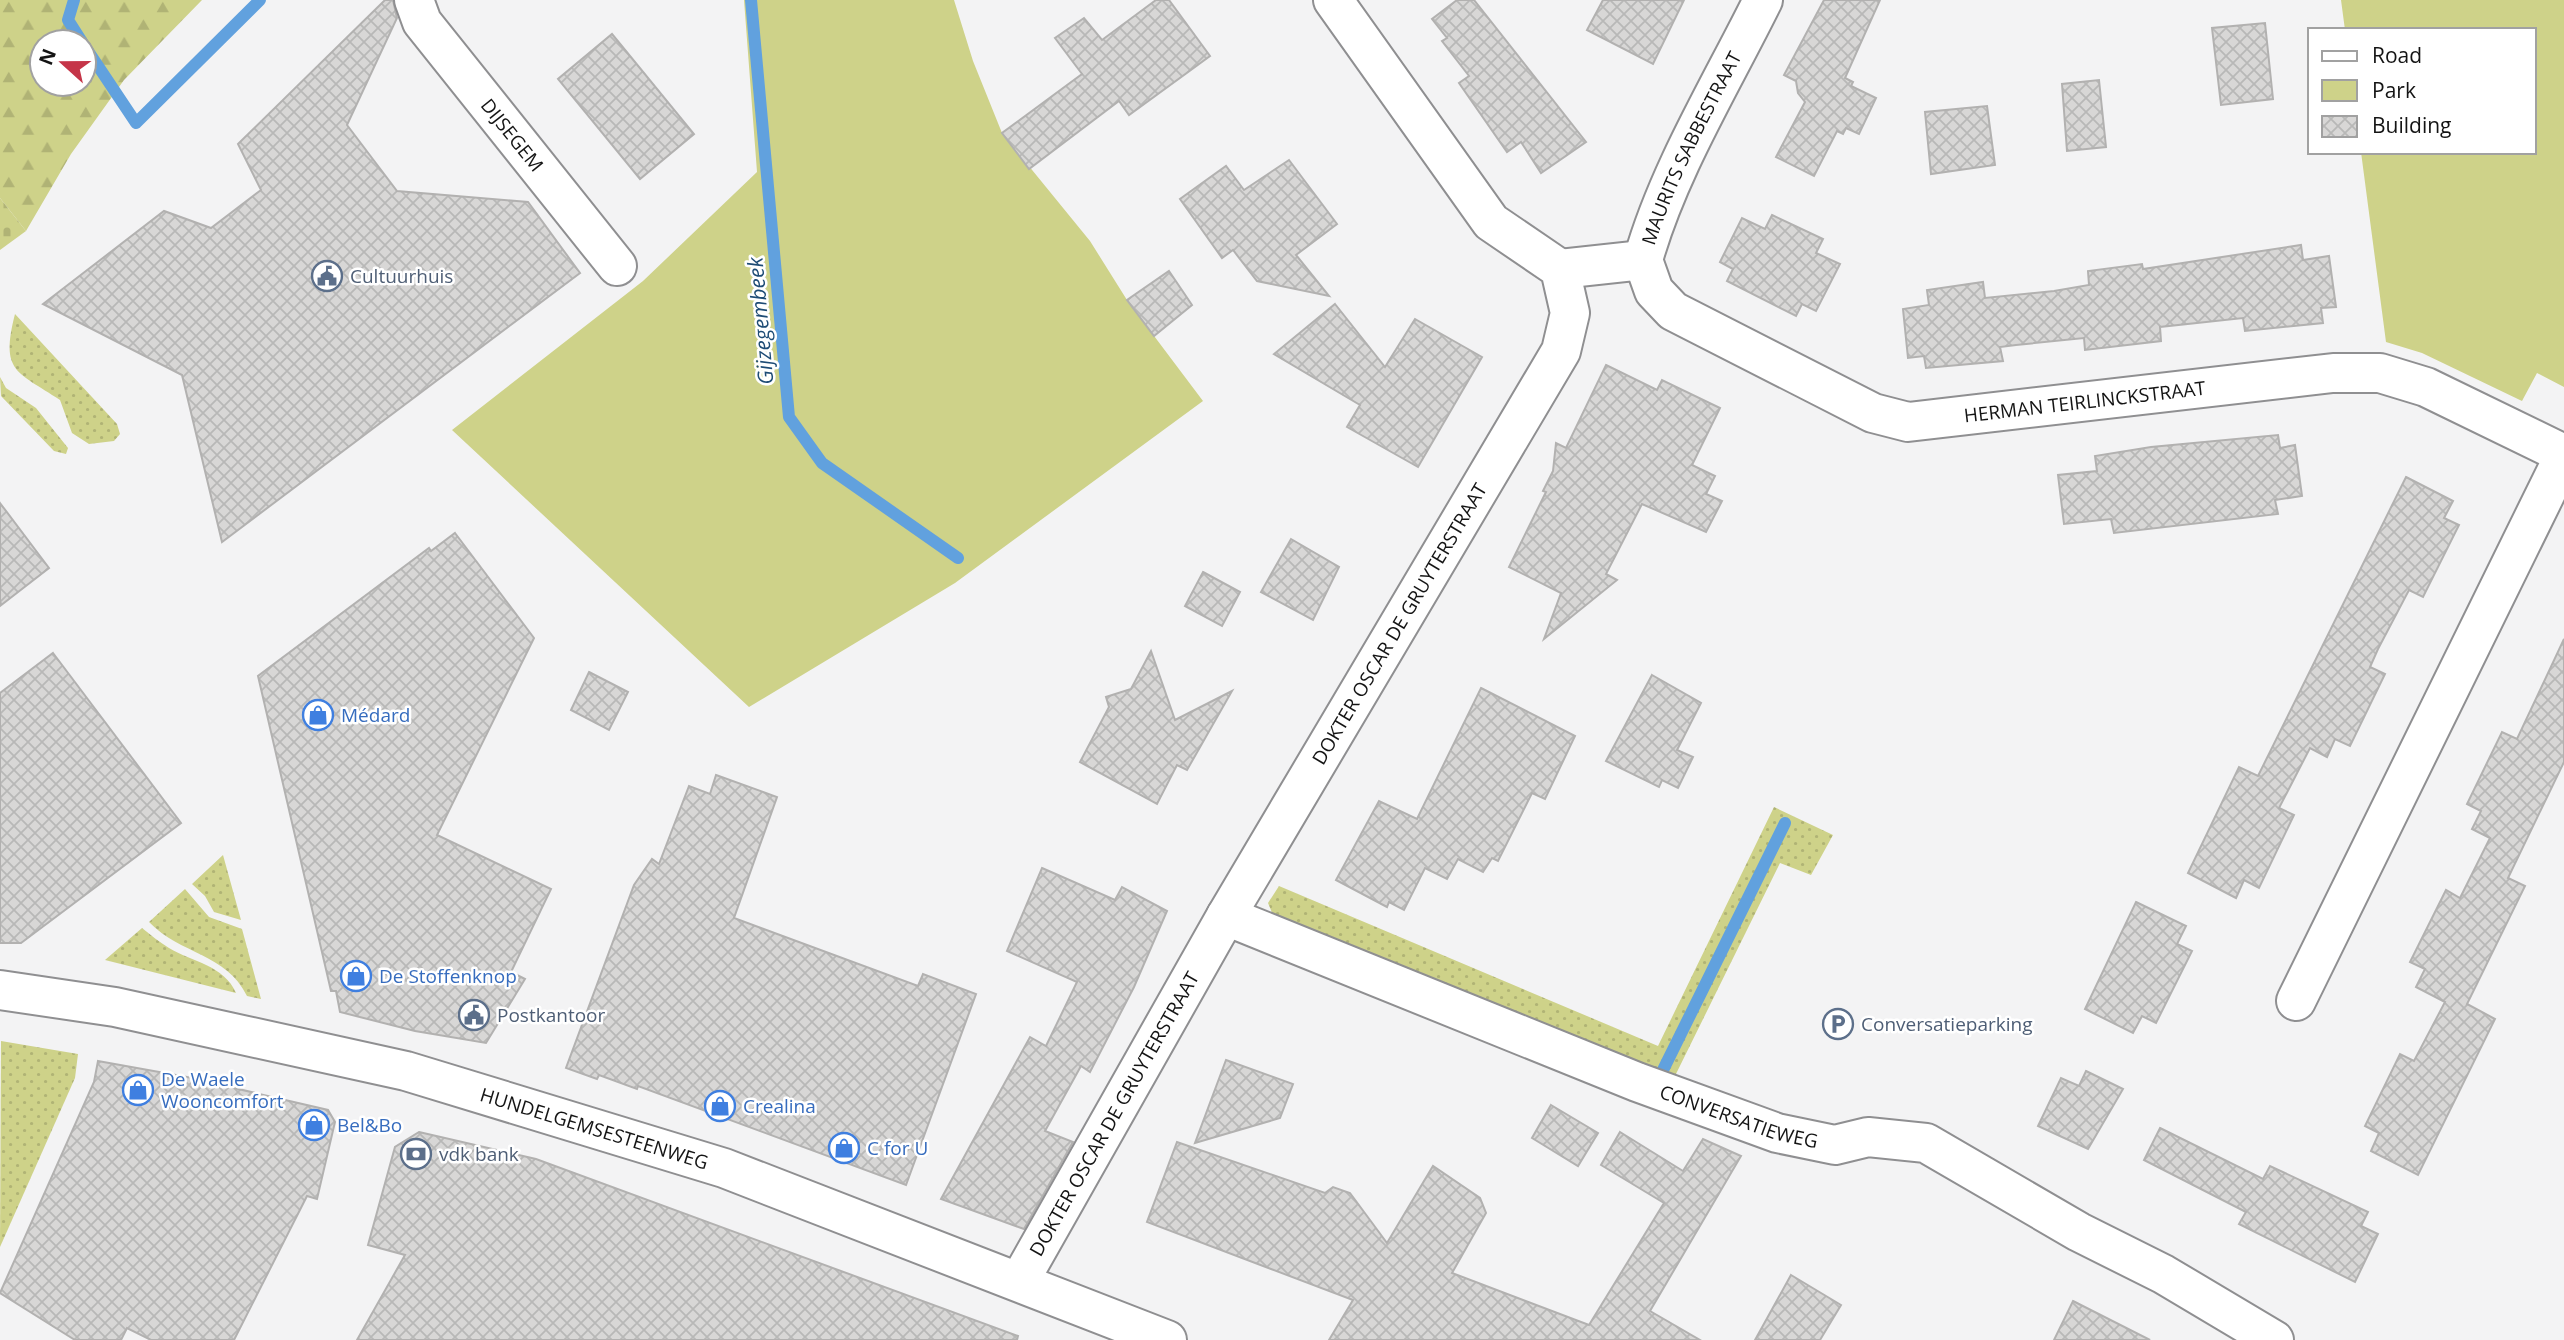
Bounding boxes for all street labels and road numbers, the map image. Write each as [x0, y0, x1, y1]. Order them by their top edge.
street label: MAURITS SABBESTRAAT [1635, 46, 1748, 248]
street label: DIJSEGEM [475, 93, 549, 177]
street label: HERMAN TEIRLINCKSTRAAT [1962, 375, 2207, 428]
street label: DOKTER OSCAR DE GRUYTERSTRAAT [1306, 478, 1493, 769]
street label: DOKTER OSCAR DE GRUYTERSTRAAT [1023, 966, 1205, 1261]
street label: CONVERSATIEWEG [1656, 1078, 1820, 1154]
street label: HUNDELGEMSESTEENWEG [477, 1081, 711, 1175]

